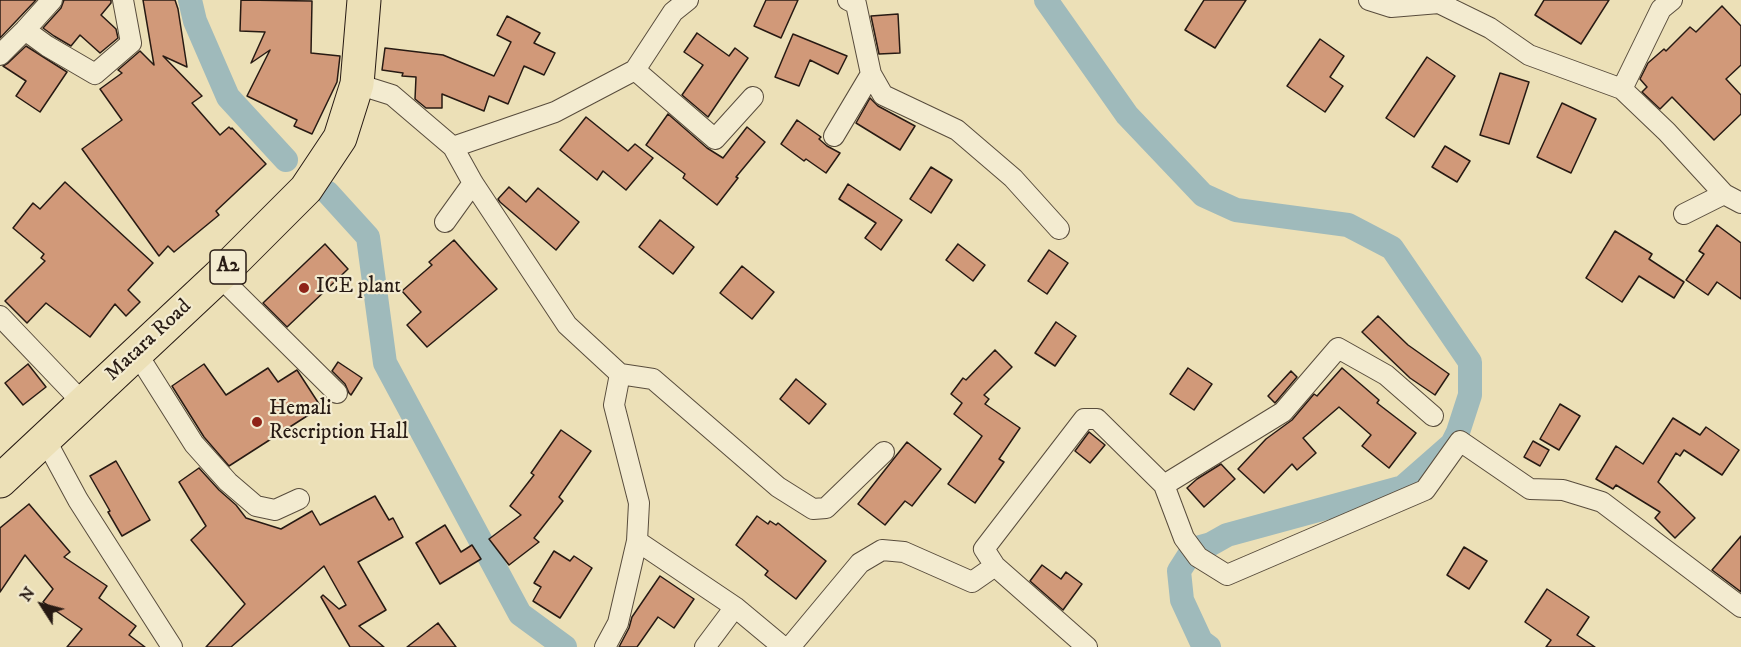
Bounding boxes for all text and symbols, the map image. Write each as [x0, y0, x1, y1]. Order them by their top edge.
road number: A2 [210, 250, 246, 284]
place label: ICE plant [316, 275, 401, 301]
marker: ICE plant [297, 281, 311, 295]
street label: Matara Road [101, 295, 197, 387]
place label: Hemali Rescription Hall [269, 397, 408, 447]
marker: Hemali Rescription Hall [250, 415, 264, 429]
north arrow [12, 575, 72, 635]
text: N [15, 583, 39, 606]

